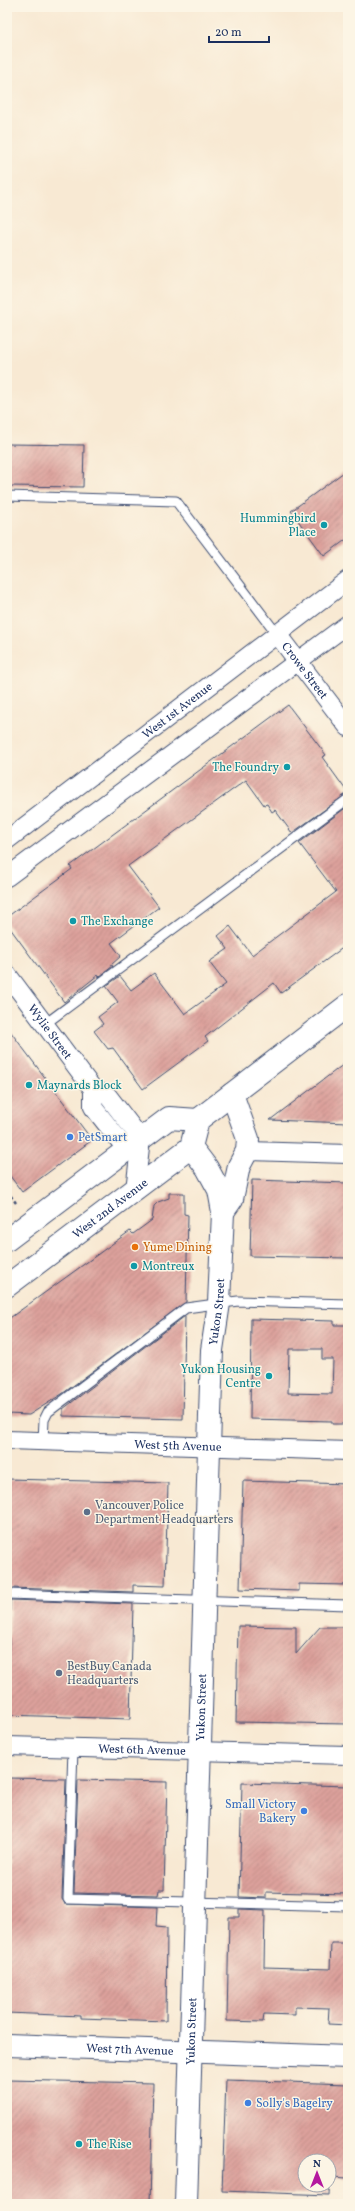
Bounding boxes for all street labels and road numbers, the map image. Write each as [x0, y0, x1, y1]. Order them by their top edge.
street label: Crowe Street [277, 639, 331, 703]
street label: West 1st Avenue [139, 679, 216, 743]
street label: Wylie Street [23, 1001, 75, 1063]
street label: West 2nd Avenue [70, 1175, 152, 1243]
street label: Yukon Street [206, 1278, 229, 1347]
street label: West 5th Avenue [134, 1437, 222, 1456]
street label: Yukon Street [193, 1673, 211, 1741]
street label: West 6th Avenue [98, 1741, 186, 1760]
street label: Yukon Street [183, 1997, 201, 2065]
street label: West 7th Avenue [86, 2041, 174, 2060]

